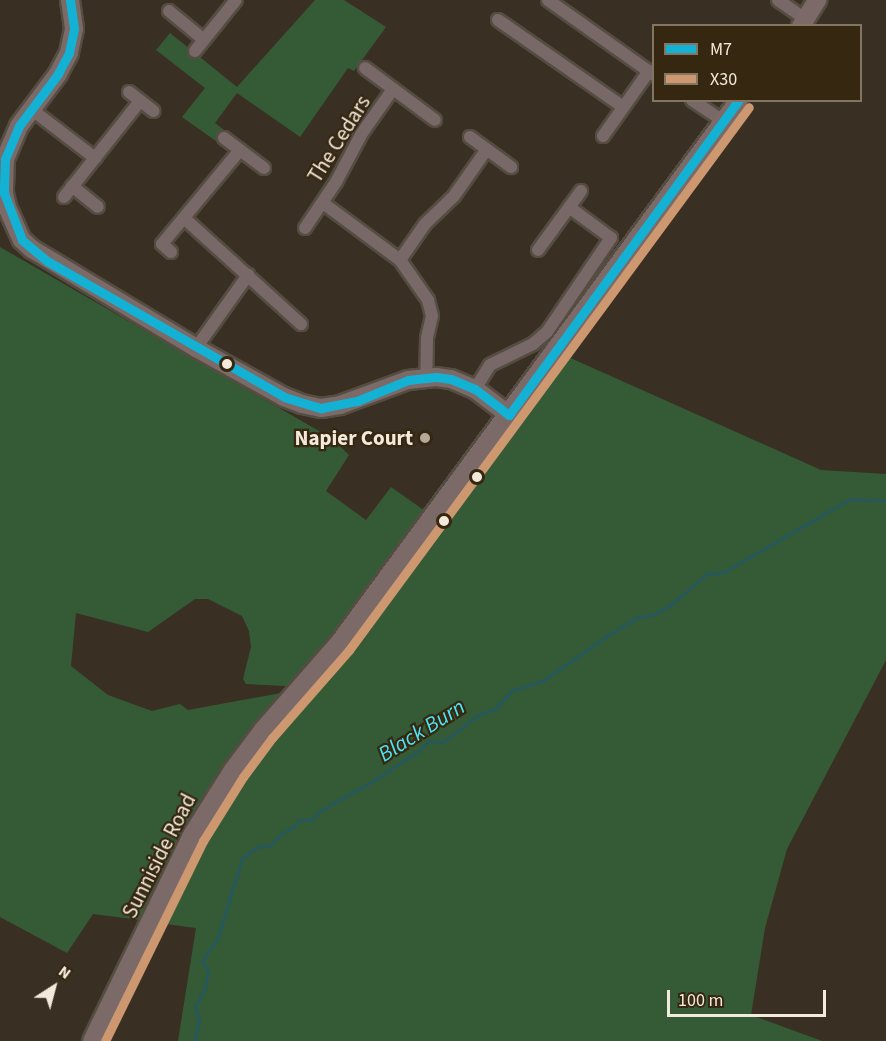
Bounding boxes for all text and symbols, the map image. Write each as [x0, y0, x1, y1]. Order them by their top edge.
legend [652, 24, 862, 102]
text: M7 [710, 37, 732, 62]
text: X30 [710, 67, 737, 92]
street label: The Cedars [302, 91, 376, 187]
unlabelled marker [221, 358, 233, 370]
place label: Napier Court [294, 425, 413, 451]
marker: Napier Court [418, 431, 432, 445]
unlabelled marker [471, 471, 483, 483]
unlabelled marker [438, 515, 450, 527]
water label: Black Burn [374, 694, 470, 768]
street label: Sunniside Road [117, 790, 201, 922]
north arrow [24, 957, 84, 1017]
text: N [54, 960, 75, 984]
scale bar [670, 978, 829, 1016]
text: 100 m [678, 988, 723, 1013]

